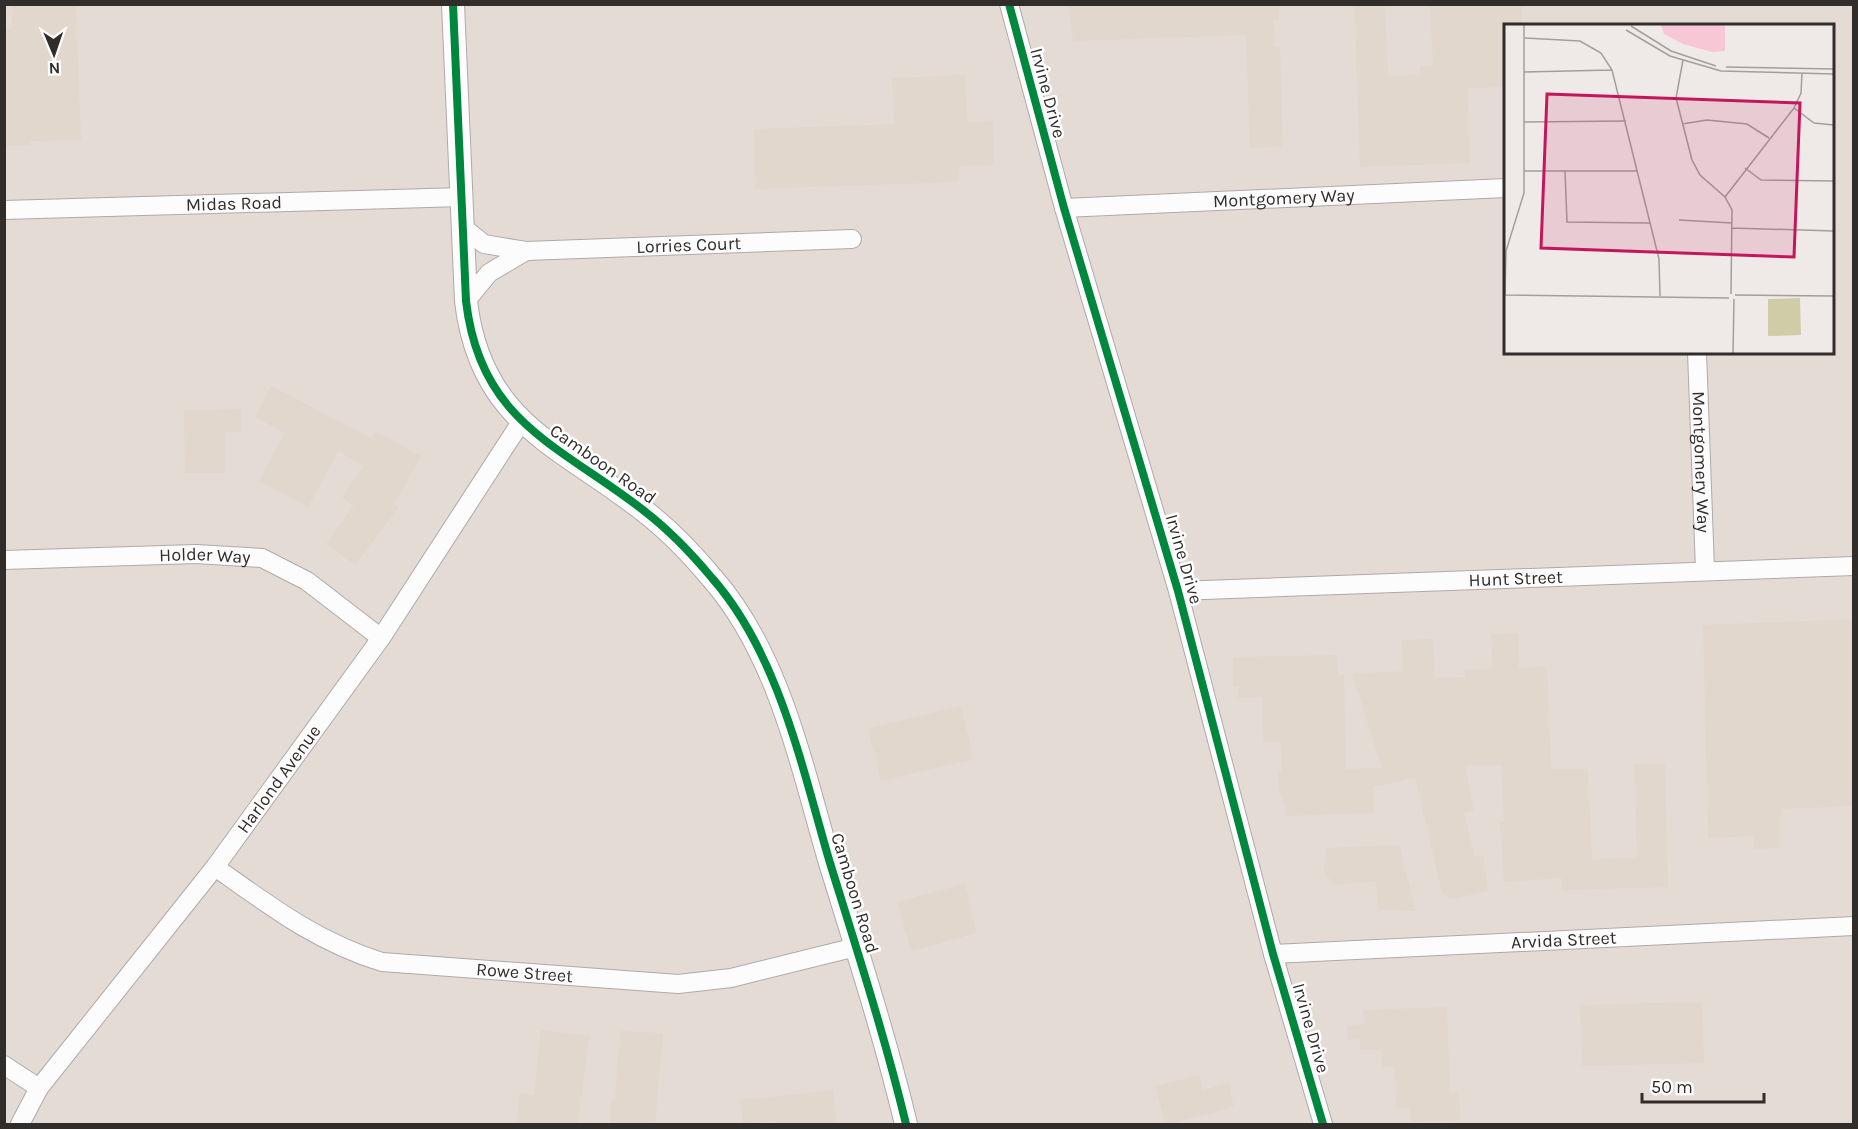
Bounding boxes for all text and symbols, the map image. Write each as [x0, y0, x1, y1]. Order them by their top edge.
north arrow [24, 24, 84, 84]
inset map [1504, 24, 1834, 354]
street label: Irvine Drive [1025, 46, 1071, 140]
text: N [48, 59, 61, 78]
street label: Montgomery Way [1212, 184, 1356, 212]
street label: Midas Road [185, 191, 282, 216]
street label: Lorries Court [636, 232, 742, 258]
street label: Montgomery Way [1687, 391, 1715, 534]
street label: Camboon Road [546, 419, 660, 509]
street label: Irvine Drive [1161, 512, 1207, 606]
street label: Holder Way [159, 543, 252, 568]
street label: Hunt Street [1468, 566, 1564, 591]
street label: Harlond Avenue [232, 720, 325, 837]
street label: Camboon Road [826, 830, 884, 956]
street label: Arvida Street [1510, 926, 1617, 954]
street label: Rowe Street [475, 958, 574, 987]
street label: Irvine Drive [1288, 981, 1334, 1075]
scale bar [1642, 1066, 1764, 1104]
text: 50 m [1651, 1076, 1693, 1098]

